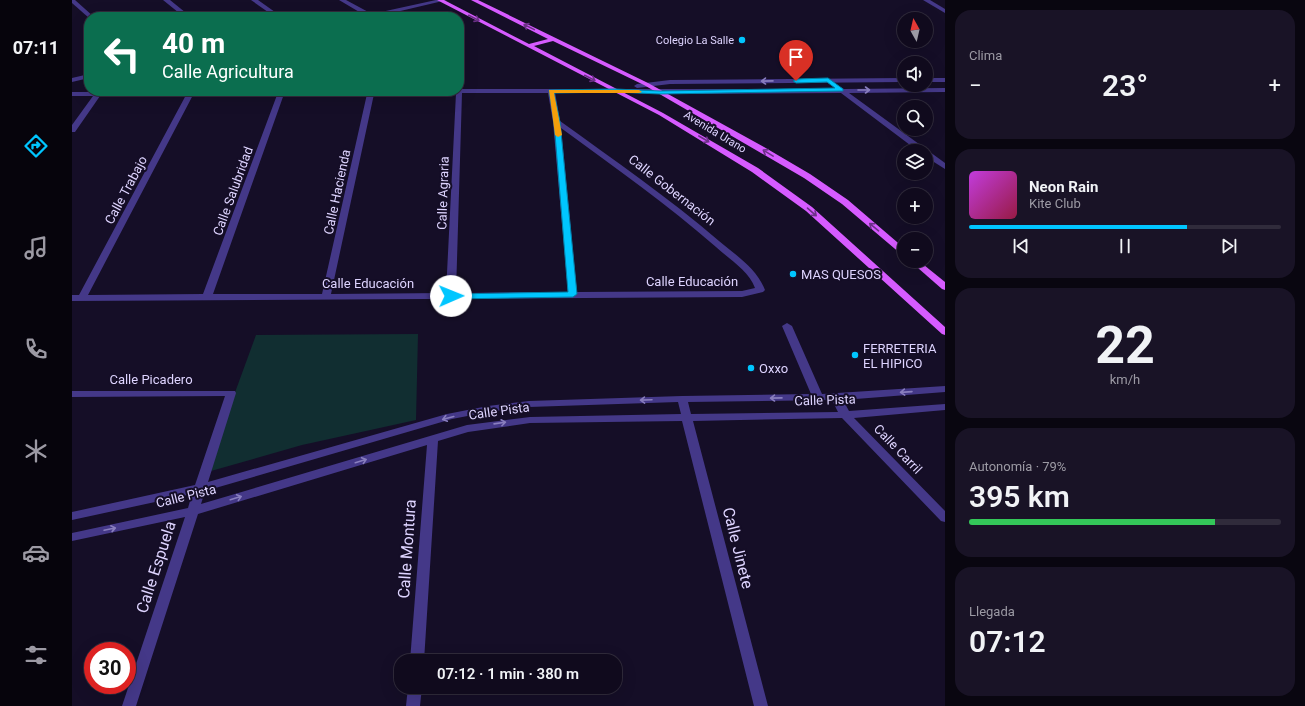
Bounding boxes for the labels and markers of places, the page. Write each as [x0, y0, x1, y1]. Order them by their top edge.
place label: Colegio La Salle [656, 34, 734, 47]
marker: Colegio La Salle [737, 35, 747, 45]
pin [779, 40, 813, 81]
place label: MAS QUESOS [801, 267, 881, 282]
marker: MAS QUESOS [788, 269, 798, 279]
place label: FERRETERIA EL HIPICO [863, 341, 937, 371]
marker: FERRETERIA EL HIPICO [850, 350, 860, 360]
place label: Oxxo [759, 361, 788, 376]
marker: Oxxo [746, 363, 756, 373]

